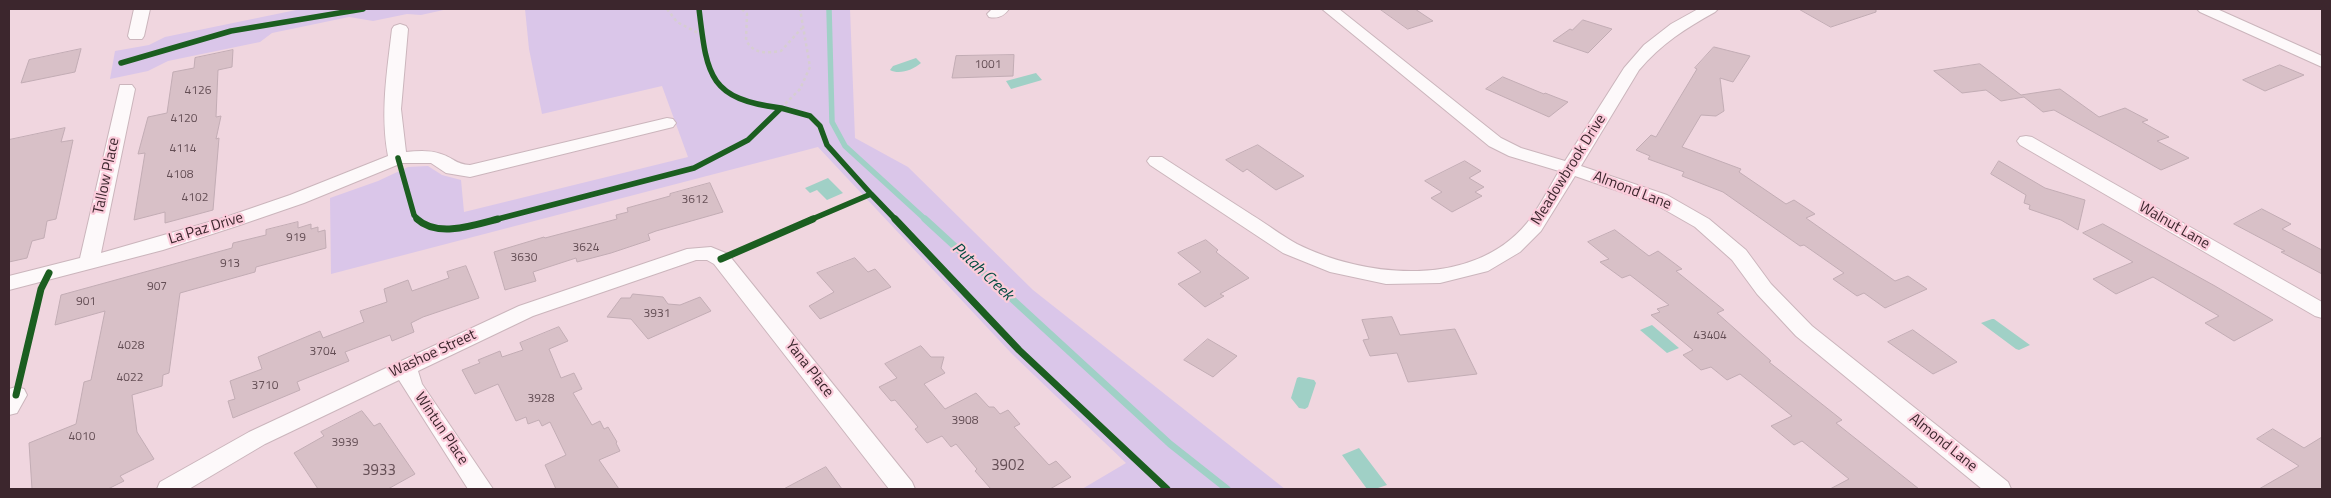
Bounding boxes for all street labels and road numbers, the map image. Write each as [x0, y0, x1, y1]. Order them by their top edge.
street label: Meadowbrook Drive [1528, 111, 1610, 229]
street label: Tallow Place [90, 136, 124, 216]
street label: Almond Lane [1590, 168, 1674, 214]
street label: Walnut Lane [2135, 198, 2213, 254]
street label: La Paz Drive [166, 209, 246, 249]
street label: Washoe Street [387, 326, 479, 382]
street label: Yana Place [781, 337, 837, 401]
street label: Wintun Place [410, 390, 472, 468]
street label: Almond Lane [1905, 410, 1981, 476]

